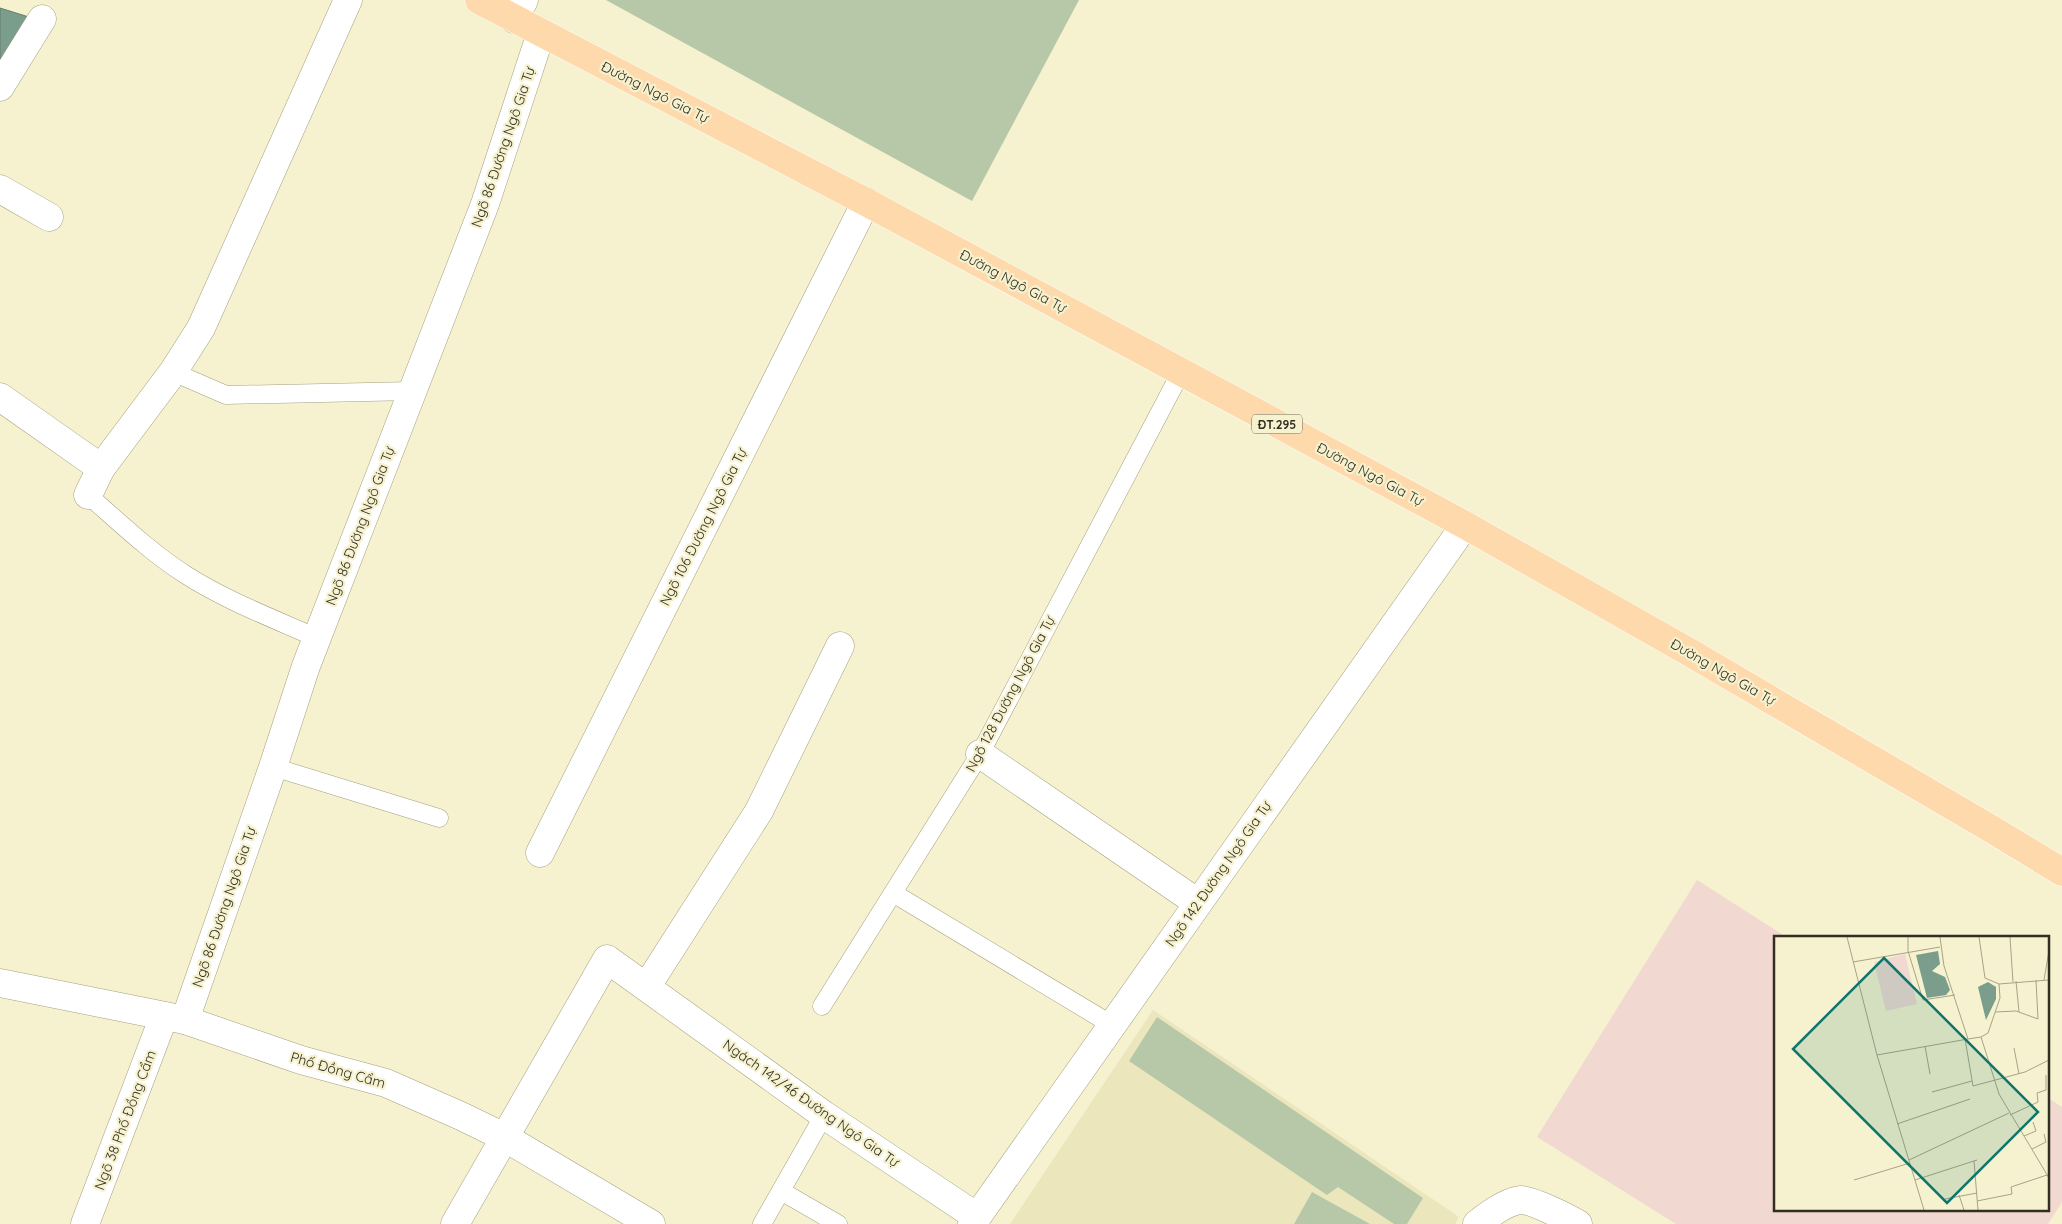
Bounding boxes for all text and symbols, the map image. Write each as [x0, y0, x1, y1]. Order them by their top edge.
street label: Đường Ngô Gia Tự [598, 57, 713, 127]
street label: Ngõ 86 Đường Ngô Gia Tự [467, 64, 539, 229]
street label: Đường Ngô Gia Tự [957, 245, 1070, 317]
road number: ĐT.295 [1252, 414, 1302, 434]
street label: Đường Ngô Gia Tự [1314, 438, 1427, 510]
street label: Ngõ 86 Đường Ngô Gia Tự [321, 443, 399, 608]
street label: Ngõ 106 Đường Ngô Gia Tự [655, 444, 751, 609]
street label: Ngõ 128 Đường Ngô Gia Tự [961, 612, 1059, 775]
street label: Đường Ngô Gia Tự [1667, 635, 1780, 710]
street label: Ngõ 142 Đường Ngô Gia Tự [1161, 797, 1276, 950]
street label: Ngõ 86 Đường Ngô Gia Tự [188, 824, 260, 989]
inset map [1774, 936, 2050, 1212]
street label: Ngách 142/46 Đường Ngô Gia Tự [720, 1035, 903, 1171]
street label: Ngõ 38 Phố Đồng Cẩm [90, 1048, 160, 1192]
street label: Phố Đồng Cẩm [288, 1048, 388, 1092]

